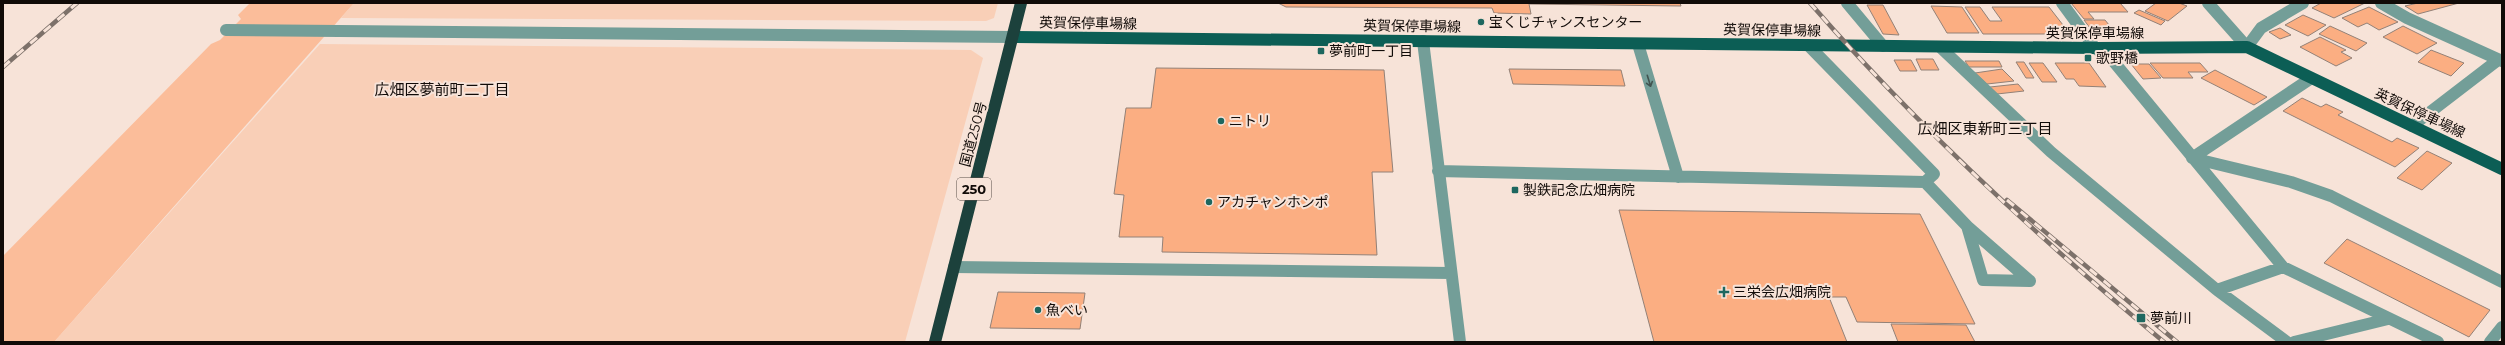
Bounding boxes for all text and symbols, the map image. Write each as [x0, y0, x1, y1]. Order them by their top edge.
street label: 英賀保停車場線 [1039, 13, 1137, 33]
place label: 宝くじチャンスセンター [1489, 13, 1643, 31]
street label: 英賀保停車場線 [1363, 16, 1461, 36]
marker: 宝くじチャンスセンター [1476, 17, 1486, 27]
street label: 英賀保停車場線 [1723, 20, 1821, 40]
street label: 英賀保停車場線 [2046, 24, 2144, 42]
place label: 夢前町一丁目 [1329, 42, 1413, 60]
marker: 夢前町一丁目 [1316, 46, 1326, 56]
place label: 歌野橋 [2096, 49, 2138, 67]
marker: 歌野橋 [2083, 53, 2093, 63]
one-way arrow [1646, 74, 1653, 87]
district label: 広畑区夢前町二丁目 [374, 80, 510, 99]
street label: 英賀保停車場線 [2372, 84, 2468, 142]
street label: 国道250号 [956, 99, 990, 169]
place label: ニトリ [1229, 112, 1271, 130]
marker: ニトリ [1216, 116, 1226, 126]
district label: 広畑区東新町三丁目 [1917, 119, 2053, 138]
road number: 250 [957, 178, 991, 200]
place label: 製鉄記念広畑病院 [1523, 181, 1635, 199]
marker: 製鉄記念広畑病院 [1510, 185, 1520, 195]
place label: アカチャンホンポ [1217, 193, 1329, 211]
marker: アカチャンホンポ [1204, 197, 1214, 207]
place label: 三栄会広畑病院 [1733, 283, 1831, 301]
marker: 三栄会広畑病院 [1718, 286, 1730, 298]
place label: 魚べい [1046, 301, 1088, 319]
marker: 魚べい [1033, 305, 1043, 315]
place label: 夢前川 [2150, 309, 2192, 327]
marker: 夢前川 [2135, 312, 2147, 324]

